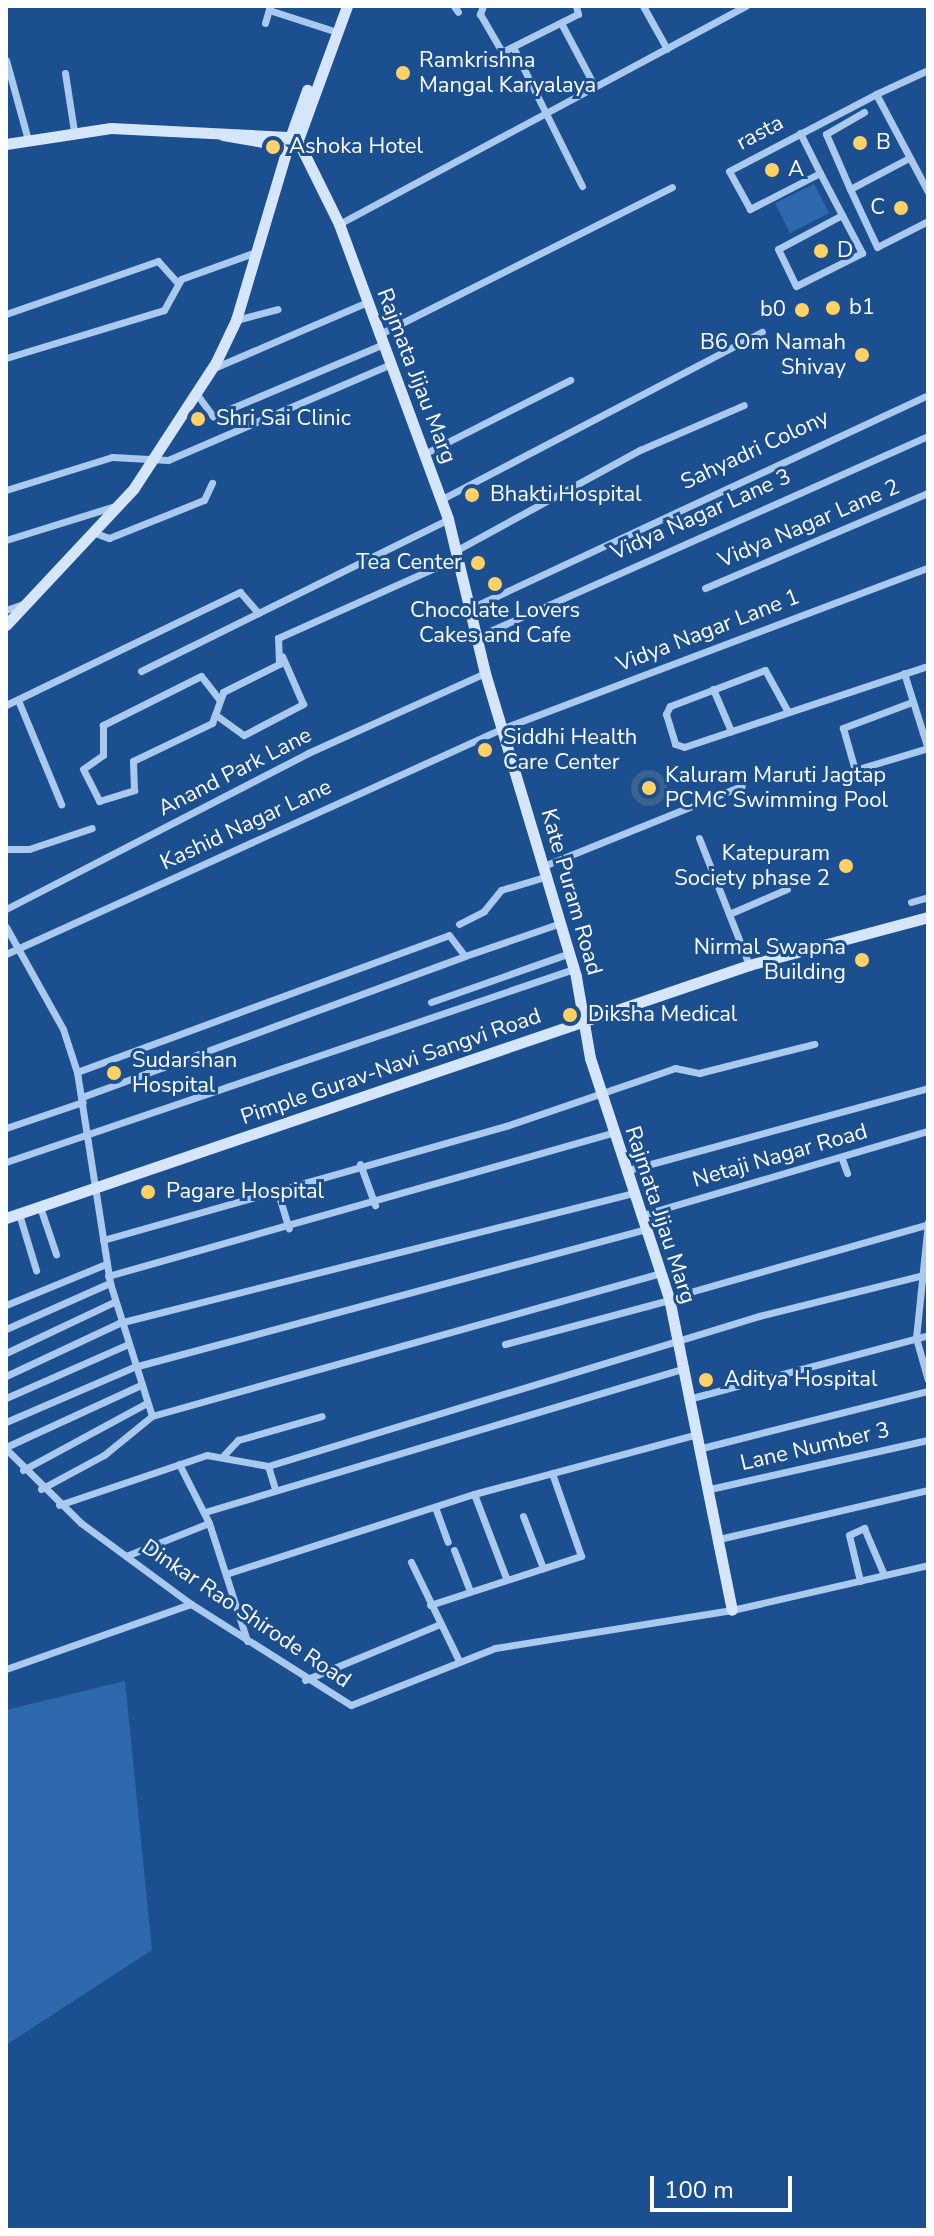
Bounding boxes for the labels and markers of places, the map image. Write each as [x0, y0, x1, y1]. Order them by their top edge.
place label: Ramkrishna Mangal Karyalaya [419, 47, 596, 98]
marker: Ramkrishna Mangal Karyalaya [394, 64, 412, 82]
place label: B [876, 130, 891, 156]
place label: Ashoka Hotel [289, 134, 423, 160]
marker: B [851, 134, 869, 152]
marker: Ashoka Hotel [264, 138, 282, 156]
place label: A [788, 157, 804, 183]
marker: A [763, 161, 781, 179]
place label: C [870, 195, 885, 221]
marker: C [892, 199, 910, 217]
place label: D [837, 238, 853, 264]
marker: D [812, 242, 830, 260]
place label: b1 [849, 295, 875, 321]
place label: b0 [760, 297, 786, 323]
marker: b1 [824, 299, 842, 317]
marker: b0 [793, 301, 811, 319]
place label: B6 Om Namah Shivay [700, 329, 846, 380]
marker: B6 Om Namah Shivay [853, 346, 871, 364]
place label: Shri Sai Clinic [216, 406, 351, 432]
marker: Shri Sai Clinic [187, 408, 209, 430]
place label: Bhakti Hospital [490, 482, 642, 508]
marker: Bhakti Hospital [461, 484, 483, 506]
place label: Tea Center [356, 550, 462, 576]
marker: Tea Center [469, 554, 487, 572]
marker: Chocolate Lovers Cakes and Cafe [486, 575, 504, 593]
place label: Chocolate Lovers Cakes and Cafe [410, 597, 580, 648]
place label: Siddhi Health Care Center [503, 724, 637, 776]
marker: Siddhi Health Care Center [474, 739, 496, 761]
place label: Kaluram Maruti Jagtap PCMC Swimming Pool [665, 762, 888, 814]
marker: Kaluram Maruti Jagtap PCMC Swimming Pool [640, 779, 658, 797]
place label: Katepuram Society phase 2 [674, 840, 830, 892]
marker: Katepuram Society phase 2 [837, 857, 855, 875]
place label: Nirmal Swapna Building [694, 934, 846, 986]
marker: Nirmal Swapna Building [853, 951, 871, 969]
place label: Diksha Medical [588, 1002, 737, 1028]
marker: Diksha Medical [559, 1004, 581, 1026]
place label: Sudarshan Hospital [132, 1047, 237, 1098]
marker: Sudarshan Hospital [103, 1062, 125, 1084]
place label: Pagare Hospital [166, 1179, 324, 1205]
marker: Pagare Hospital [137, 1181, 159, 1203]
place label: Aditya Hospital [724, 1367, 877, 1393]
marker: Aditya Hospital [695, 1369, 717, 1391]

